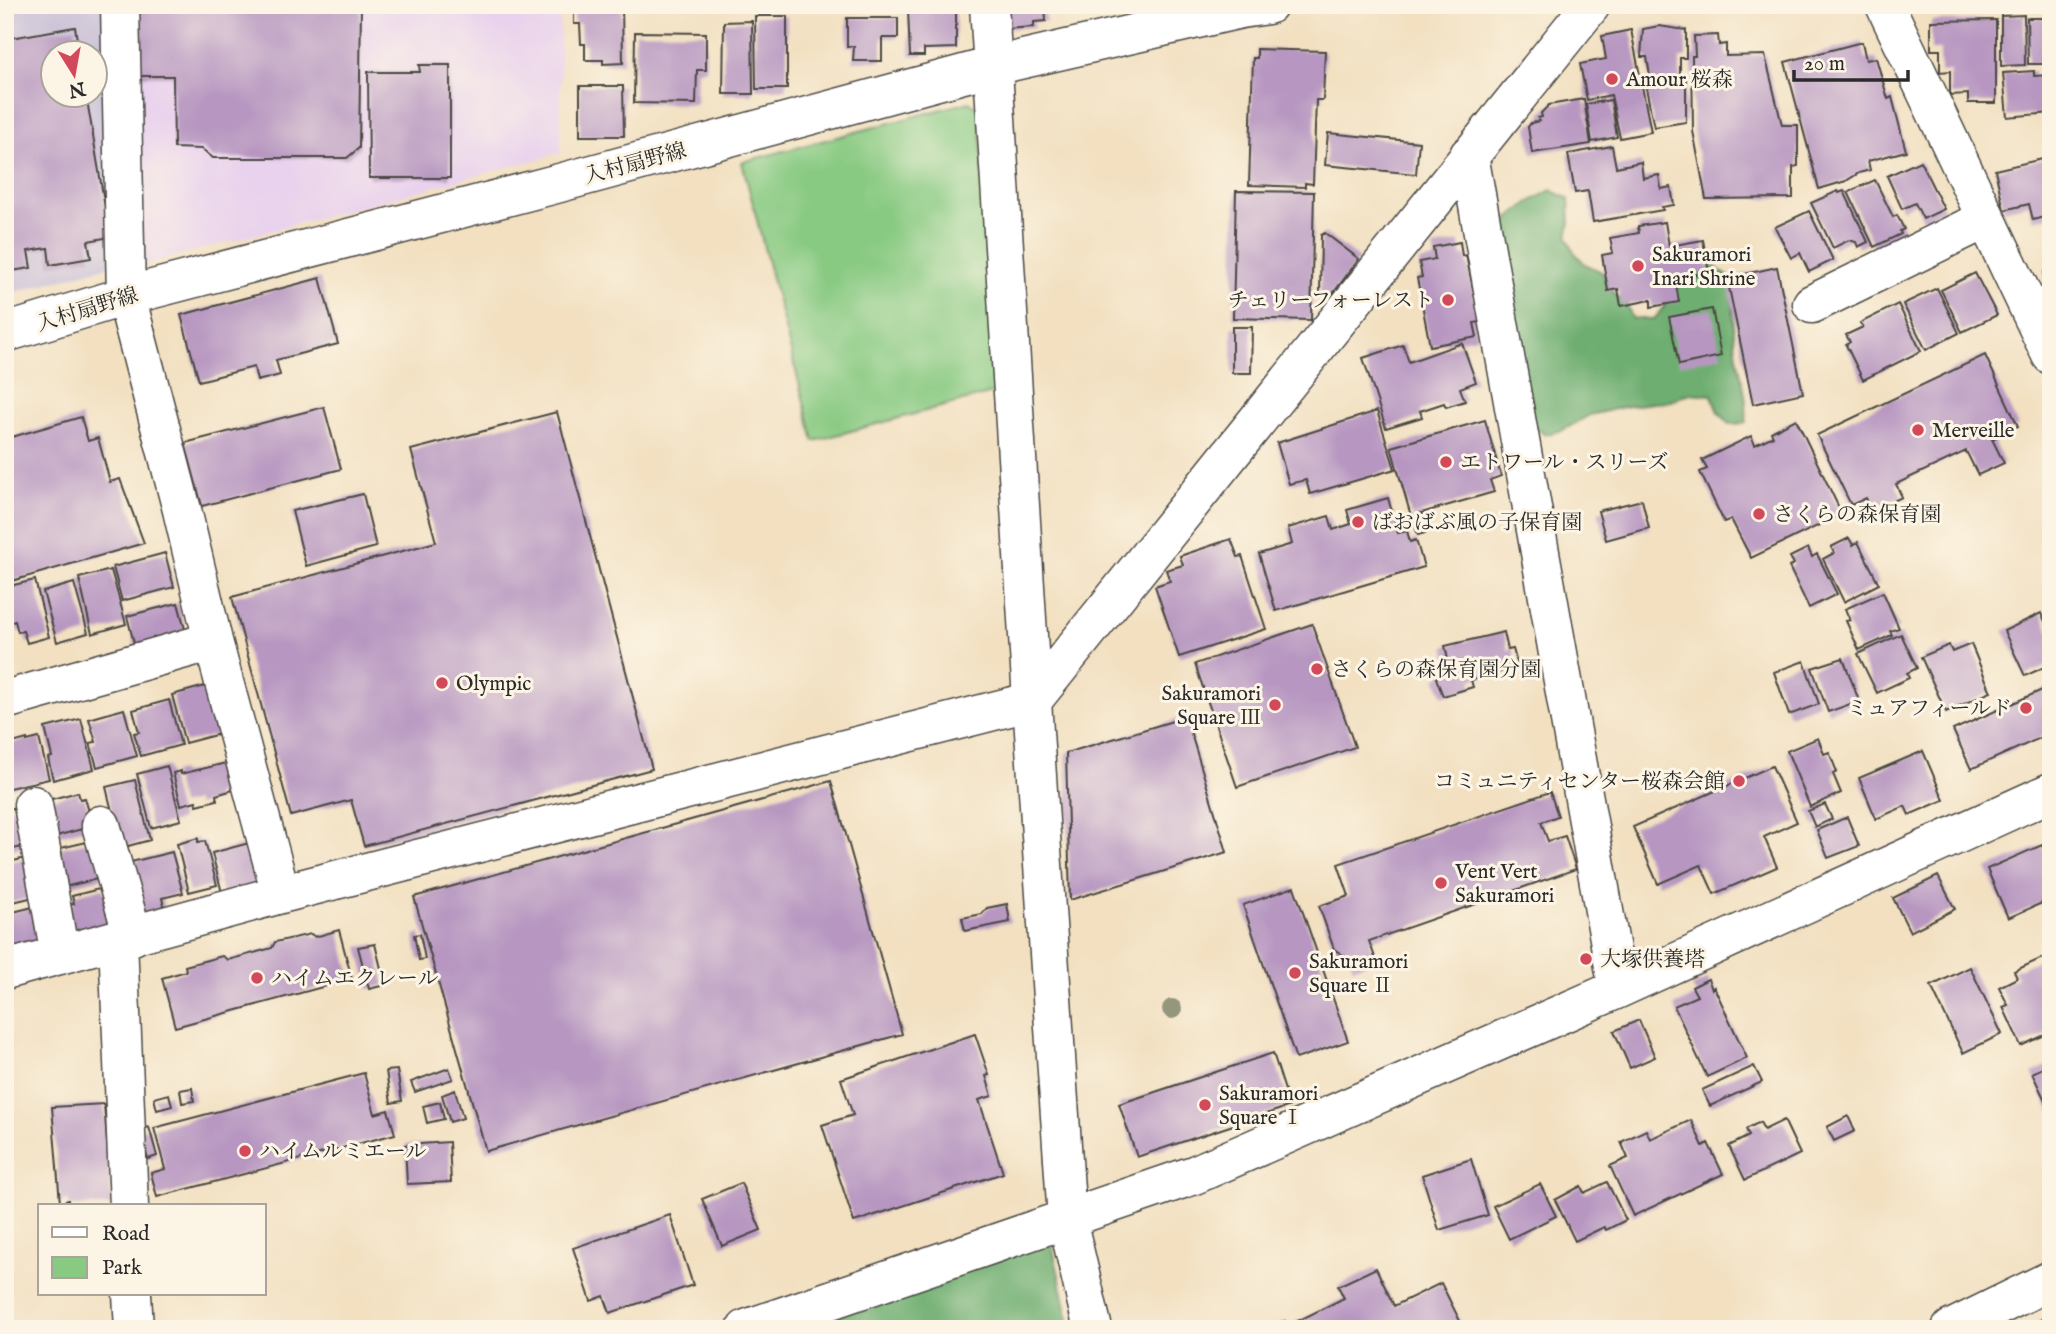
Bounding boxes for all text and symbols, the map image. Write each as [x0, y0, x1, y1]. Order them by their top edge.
north arrow [38, 38, 108, 108]
scale bar [1794, 38, 1907, 82]
text: 20 m [1804, 51, 1845, 78]
place label: Amour 桜森 [1625, 67, 1733, 94]
marker: Amour 桜森 [1604, 71, 1620, 87]
text: N [66, 75, 88, 102]
street label: 入村扇野線 [581, 138, 690, 191]
place label: Sakuramori Inari Shrine [1652, 242, 1756, 293]
marker: Sakuramori Inari Shrine [1630, 258, 1646, 274]
street label: 入村扇野線 [33, 282, 142, 339]
place label: チェリーフォーレスト [1228, 288, 1434, 315]
marker: チェリーフォーレスト [1440, 292, 1456, 308]
place label: Merveille [1932, 418, 2015, 445]
marker: Merveille [1910, 422, 1926, 438]
place label: エトワール・スリーズ [1460, 450, 1669, 477]
marker: エトワール・スリーズ [1438, 454, 1454, 470]
place label: さくらの森保育園 [1773, 502, 1941, 529]
marker: さくらの森保育園 [1751, 506, 1767, 522]
place label: ばおばぶ風の子保育園 [1372, 510, 1582, 537]
marker: ばおばぶ風の子保育園 [1350, 514, 1366, 530]
place label: さくらの森保育園分園 [1331, 657, 1541, 684]
marker: さくらの森保育園分園 [1309, 661, 1325, 677]
place label: Olympic [456, 671, 531, 698]
marker: Olympic [434, 675, 450, 691]
place label: Sakuramori Square Ⅲ [1162, 681, 1261, 732]
place label: ミュアフィールド [1847, 696, 2012, 723]
marker: Sakuramori Square Ⅲ [1267, 697, 1283, 713]
marker: ミュアフィールド [2018, 700, 2034, 716]
place label: コミュニティセンター桜森会館 [1434, 769, 1725, 796]
marker: コミュニティセンター桜森会館 [1731, 773, 1747, 789]
place label: Vent Vert Sakuramori [1454, 859, 1554, 910]
marker: Vent Vert Sakuramori [1433, 875, 1449, 891]
place label: 大塚供養塔 [1600, 947, 1705, 974]
place label: Sakuramori Square Ⅱ [1309, 949, 1408, 1000]
marker: 大塚供養塔 [1578, 951, 1594, 967]
marker: Sakuramori Square Ⅱ [1287, 965, 1303, 981]
place label: ハイムエクレール [271, 966, 439, 993]
marker: ハイムエクレール [249, 970, 265, 986]
place label: Sakuramori Square Ⅰ [1219, 1081, 1318, 1132]
marker: Sakuramori Square Ⅰ [1197, 1097, 1213, 1113]
place label: ハイムルミエール [259, 1139, 427, 1166]
marker: ハイムルミエール [237, 1143, 253, 1159]
legend [38, 1204, 266, 1296]
text: Road [102, 1221, 150, 1248]
text: Park [102, 1255, 143, 1282]

